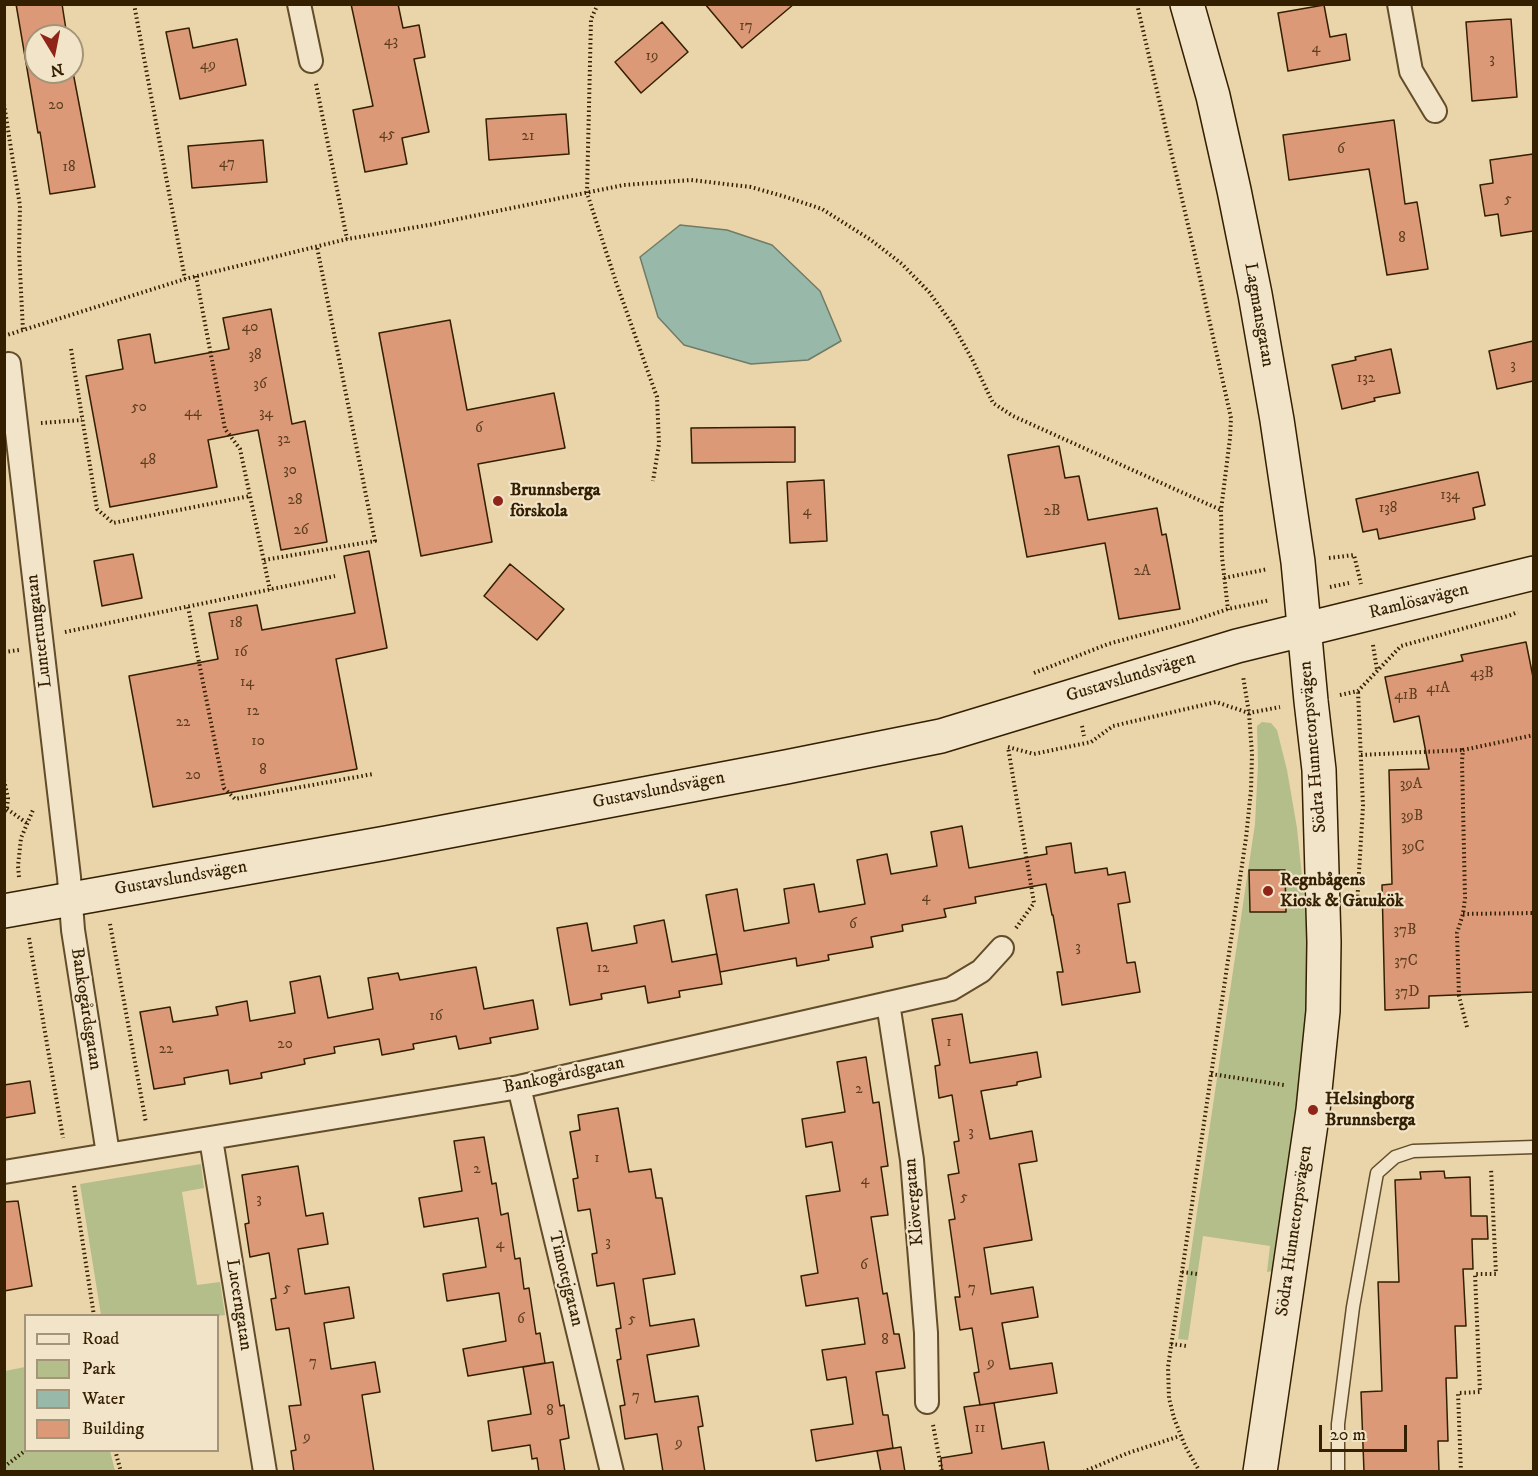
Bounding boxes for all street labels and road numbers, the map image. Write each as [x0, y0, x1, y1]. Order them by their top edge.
street label: Lagmansgatan [1238, 261, 1278, 369]
street label: Luntertungatan [22, 573, 58, 689]
street label: Ramlösavägen [1367, 579, 1471, 625]
street label: Gustavslundsvägen [1064, 648, 1198, 708]
street label: Södra Hunnetorpsvägen [1296, 660, 1332, 834]
street label: Gustavslundsvägen [591, 768, 727, 814]
street label: Gustavslundsvägen [113, 857, 249, 901]
street label: Bankogårdsgatan [65, 946, 105, 1072]
street label: Bankogårdsgatan [501, 1053, 627, 1099]
street label: Södra Hunnetorpsvägen [1272, 1144, 1318, 1318]
street label: Klövergatan [900, 1157, 930, 1247]
street label: Timotejgatan [543, 1229, 587, 1329]
street label: Lucerngatan [220, 1258, 256, 1352]

